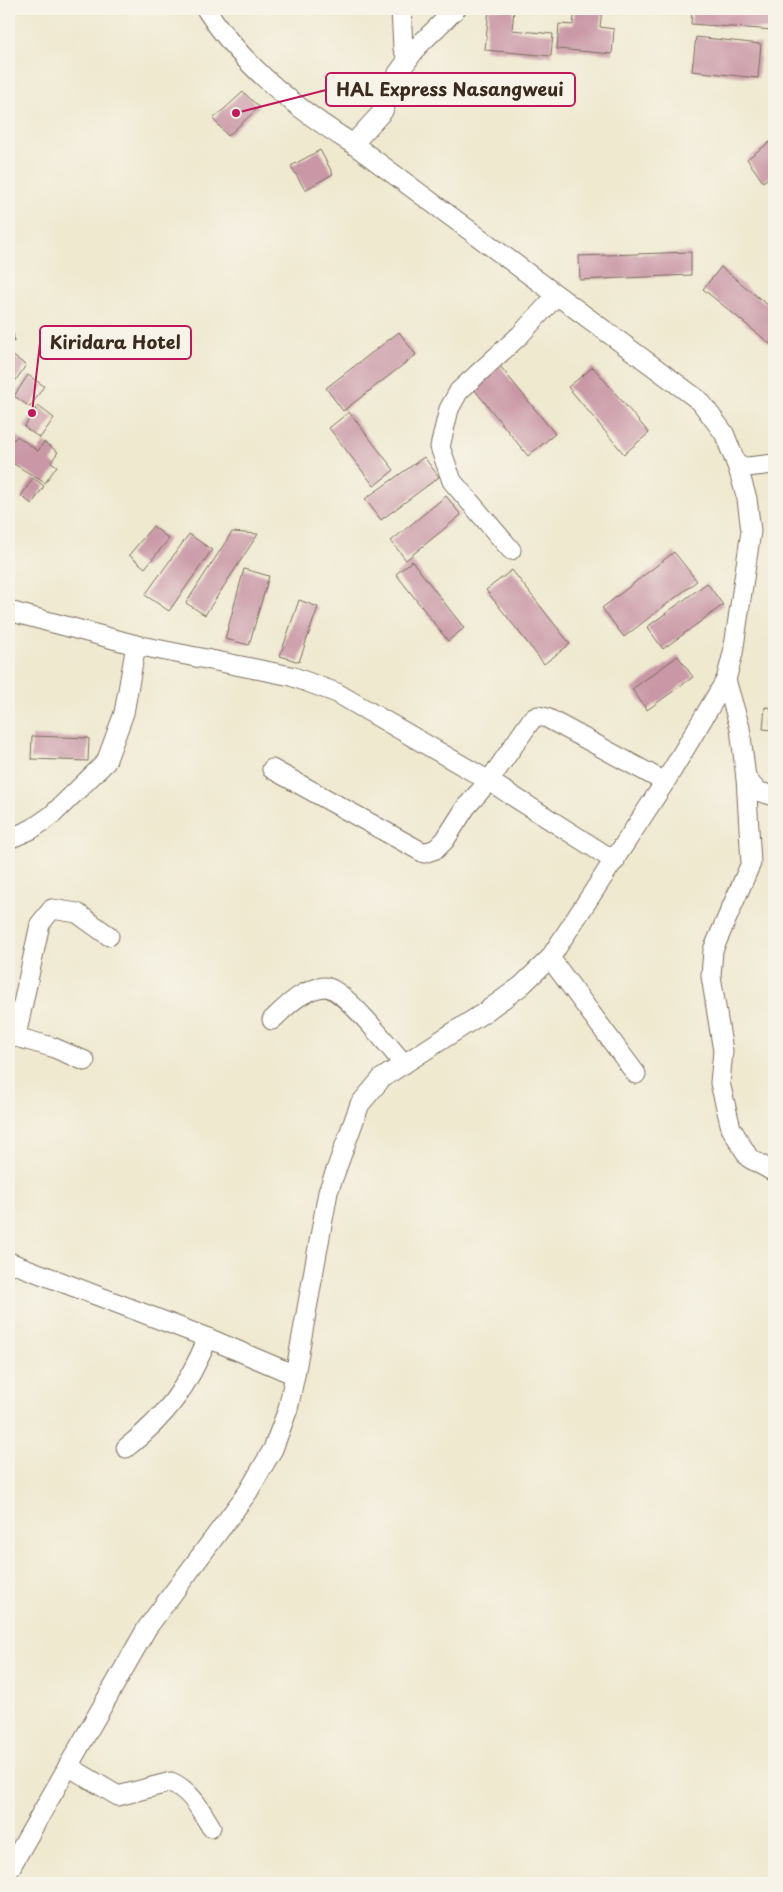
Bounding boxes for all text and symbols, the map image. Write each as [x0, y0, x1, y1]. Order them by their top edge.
callout: HAL Express Nasangweui [326, 73, 575, 106]
text: HAL Express Nasangweui [336, 75, 564, 102]
callout: Kiridara Hotel [40, 326, 191, 359]
text: Kiridara Hotel [49, 328, 181, 355]

